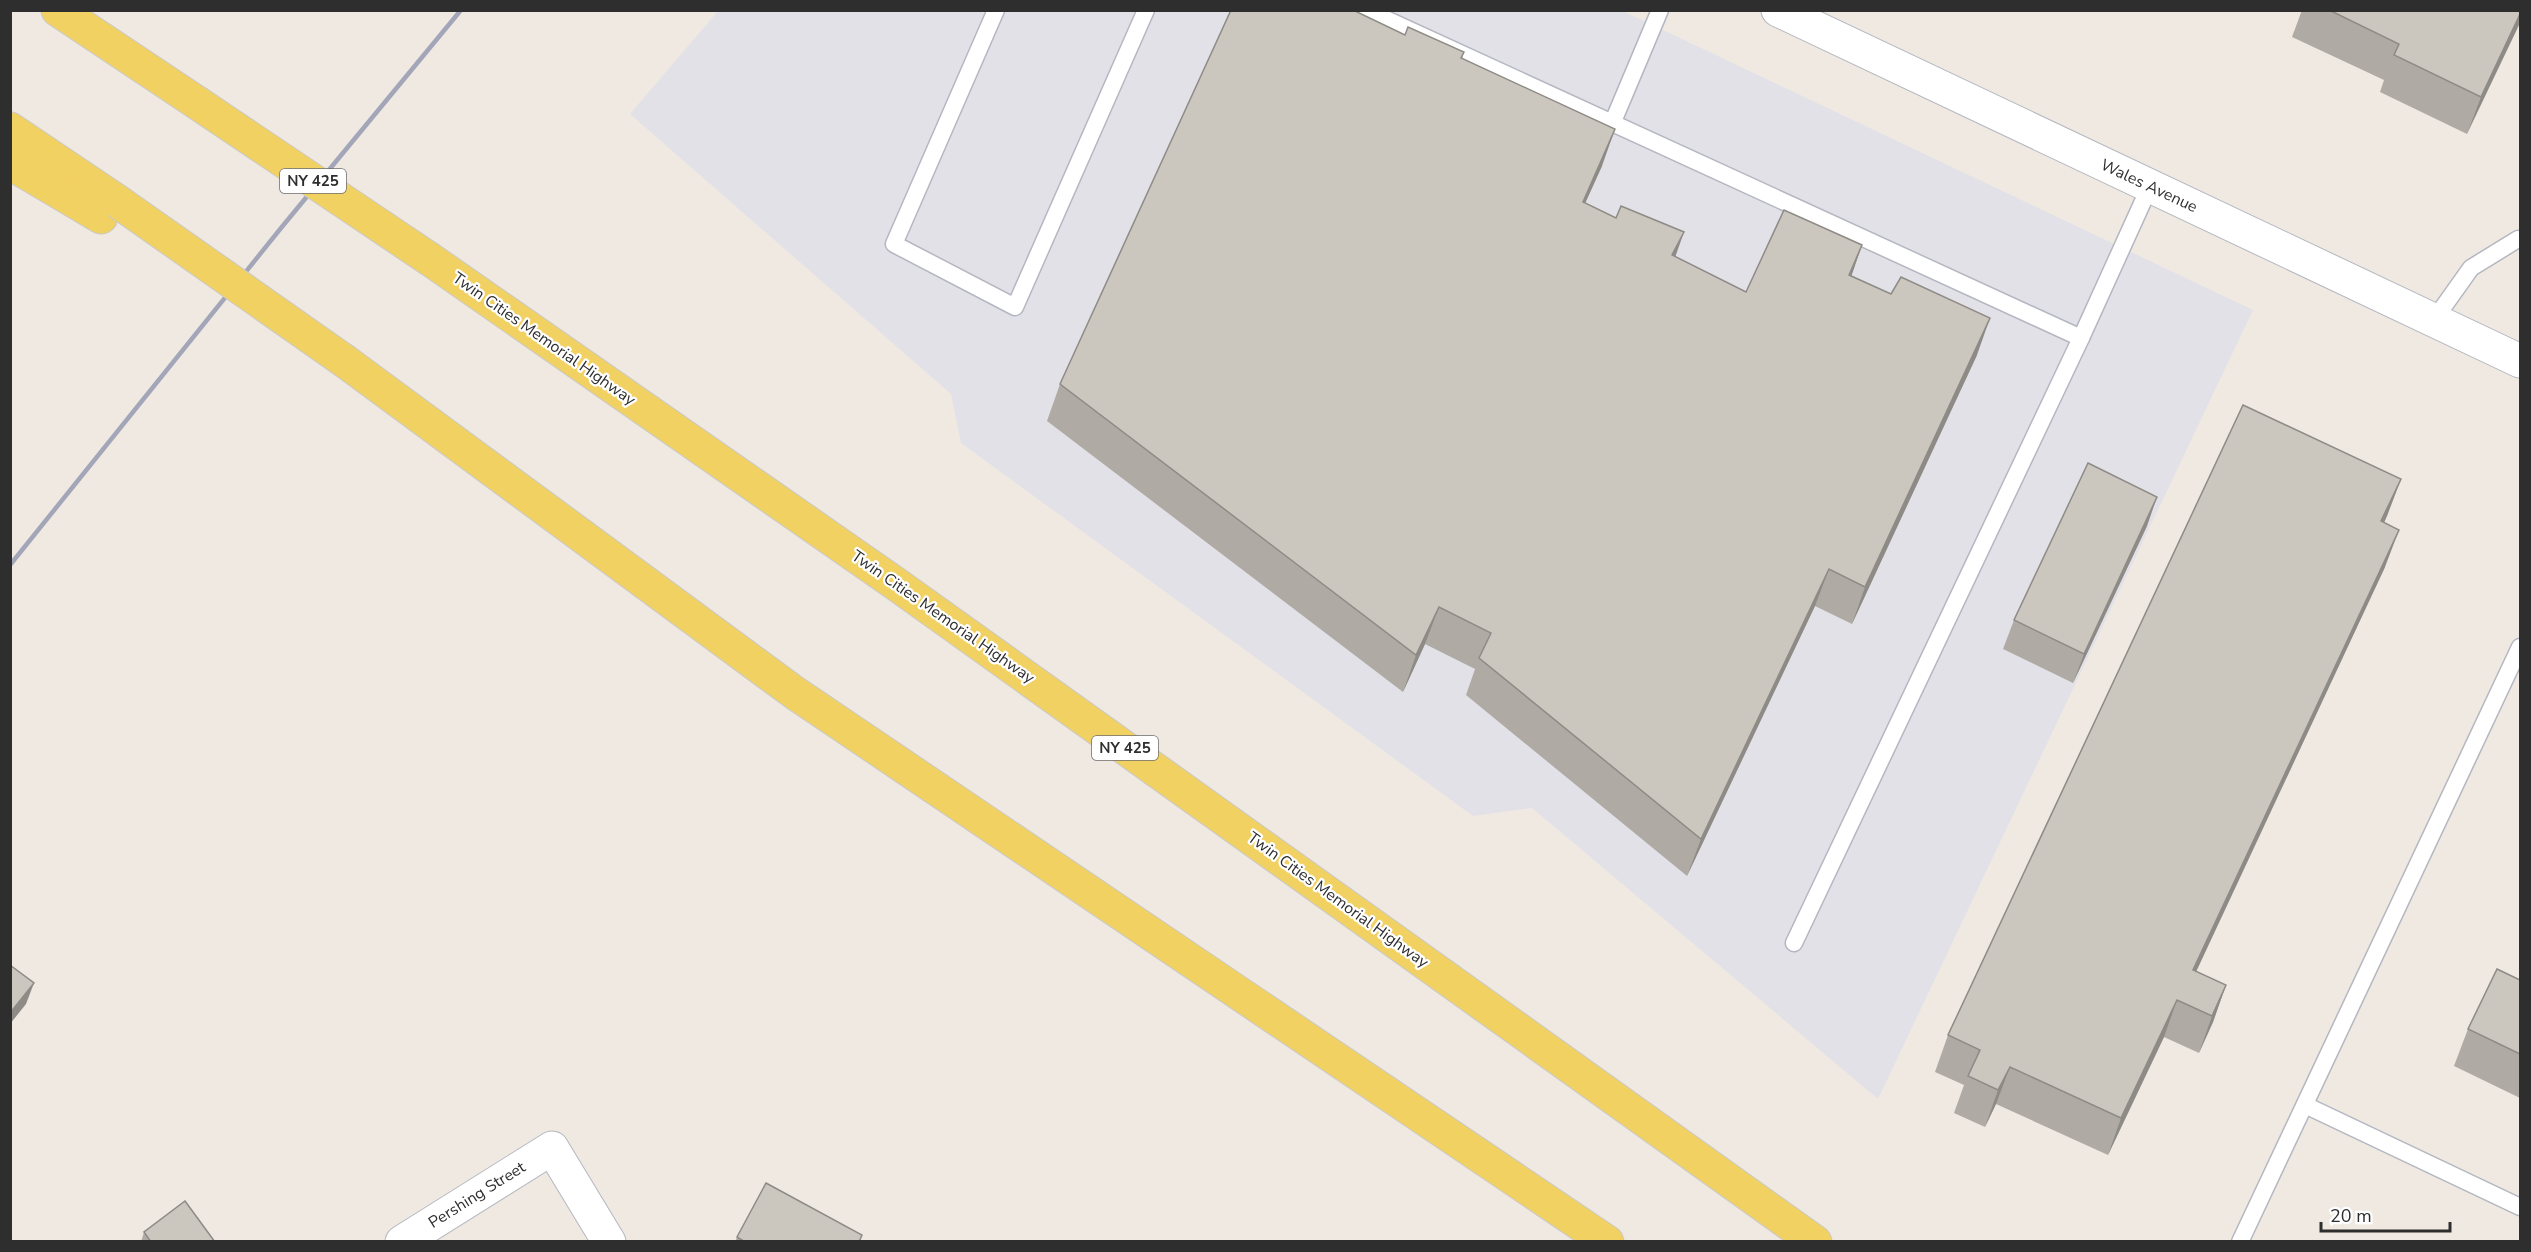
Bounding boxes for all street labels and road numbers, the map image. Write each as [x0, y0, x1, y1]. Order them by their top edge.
street label: Wales Avenue [2097, 154, 2201, 218]
road number: NY 425 [280, 169, 346, 193]
street label: Twin Cities Memorial Highway [448, 267, 641, 411]
street label: Twin Cities Memorial Highway [847, 545, 1040, 689]
road number: NY 425 [1092, 736, 1158, 760]
street label: Twin Cities Memorial Highway [1243, 827, 1434, 974]
street label: Pershing Street [424, 1156, 530, 1234]

